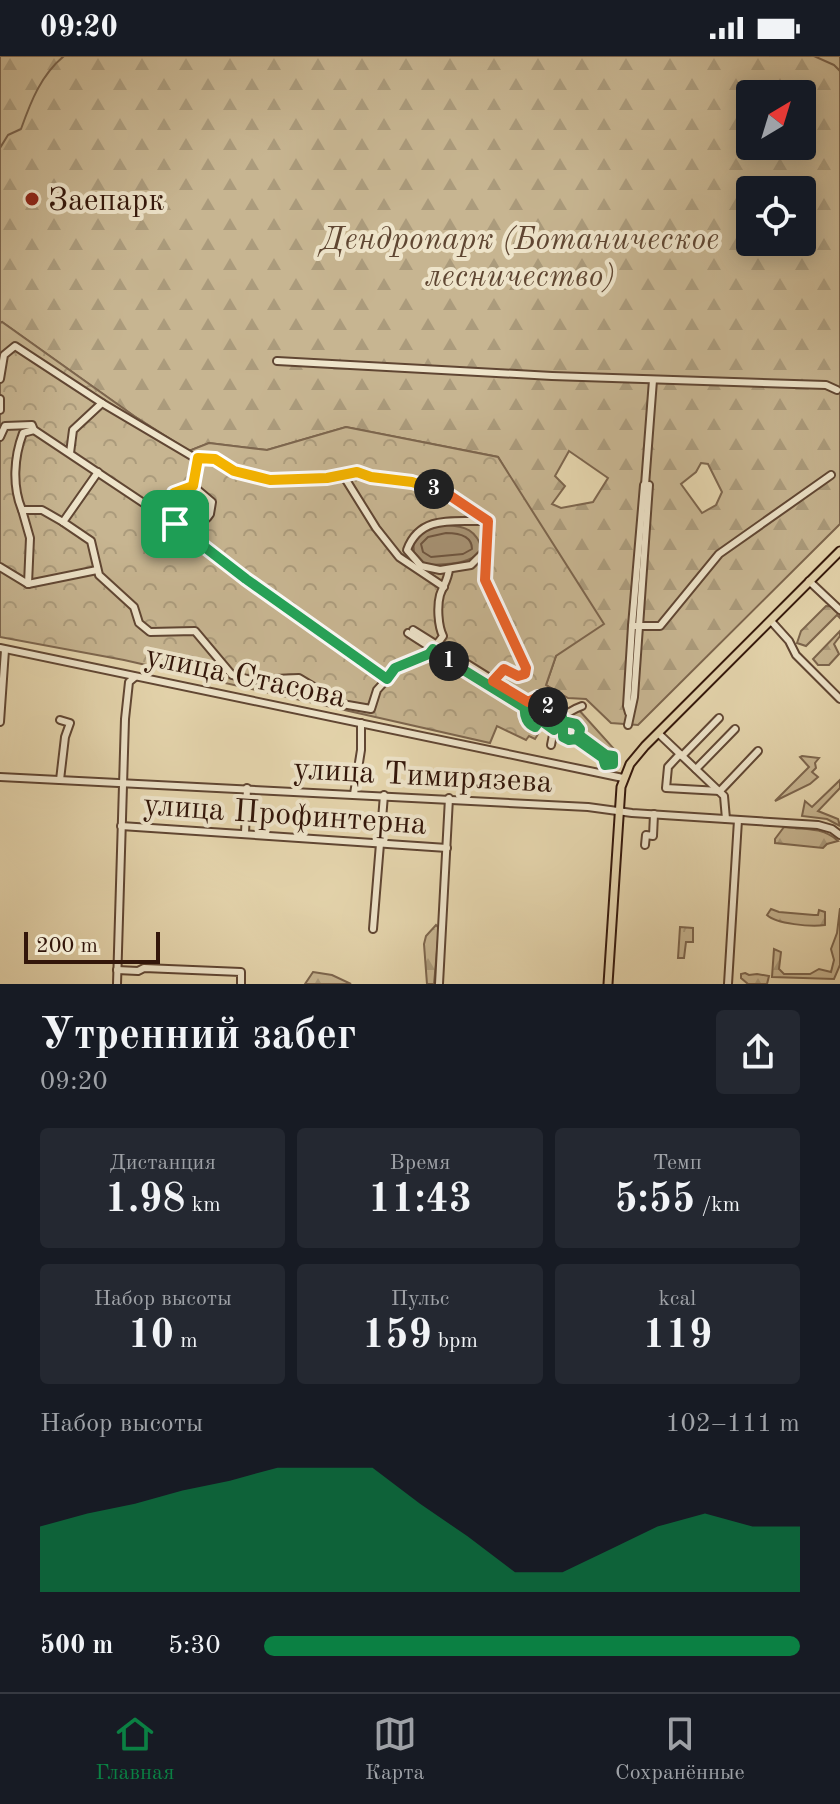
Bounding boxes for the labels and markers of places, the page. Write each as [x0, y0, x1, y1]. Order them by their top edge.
place label: Заепарк [48, 186, 164, 218]
marker: Заепарк [23, 190, 41, 208]
pin: 3 [414, 469, 454, 509]
pin [141, 490, 209, 558]
pin: 1 [429, 641, 469, 681]
pin: 2 [528, 687, 568, 727]

